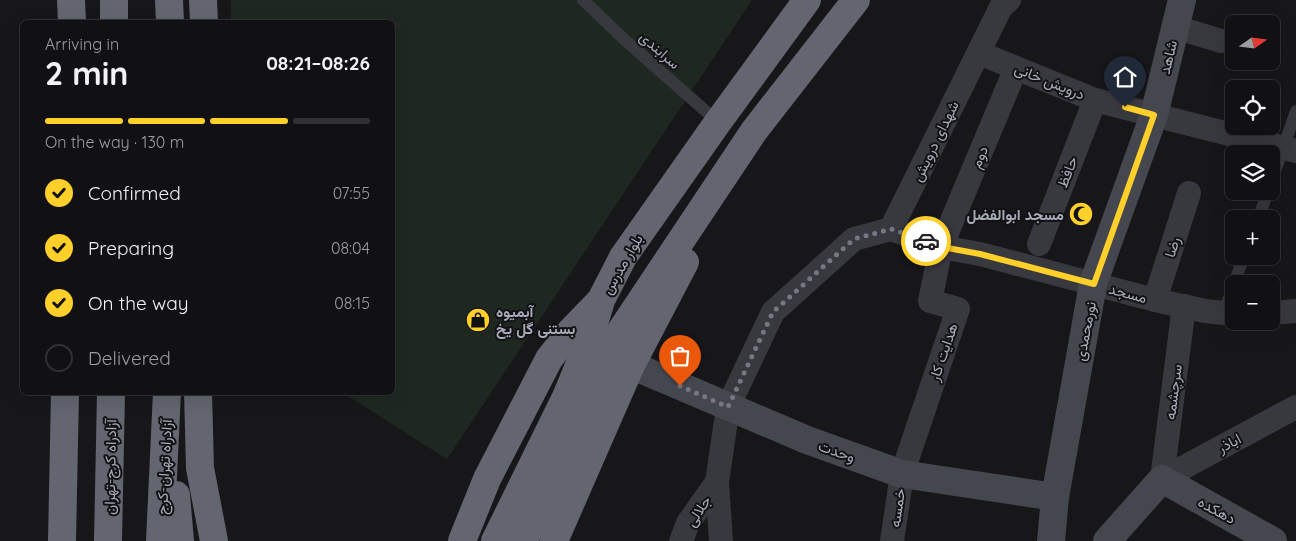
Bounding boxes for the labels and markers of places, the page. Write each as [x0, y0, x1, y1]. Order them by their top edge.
pin [1104, 56, 1146, 107]
mosque icon: مسجد ابوالفضل [1068, 201, 1094, 227]
place label: مسجد ابوالفضل [966, 205, 1064, 224]
place label: آبمیوه بستنی گل یخ [496, 302, 575, 339]
shop icon: آبمیوه بستنی گل یخ [465, 307, 491, 333]
pin [659, 335, 701, 386]

